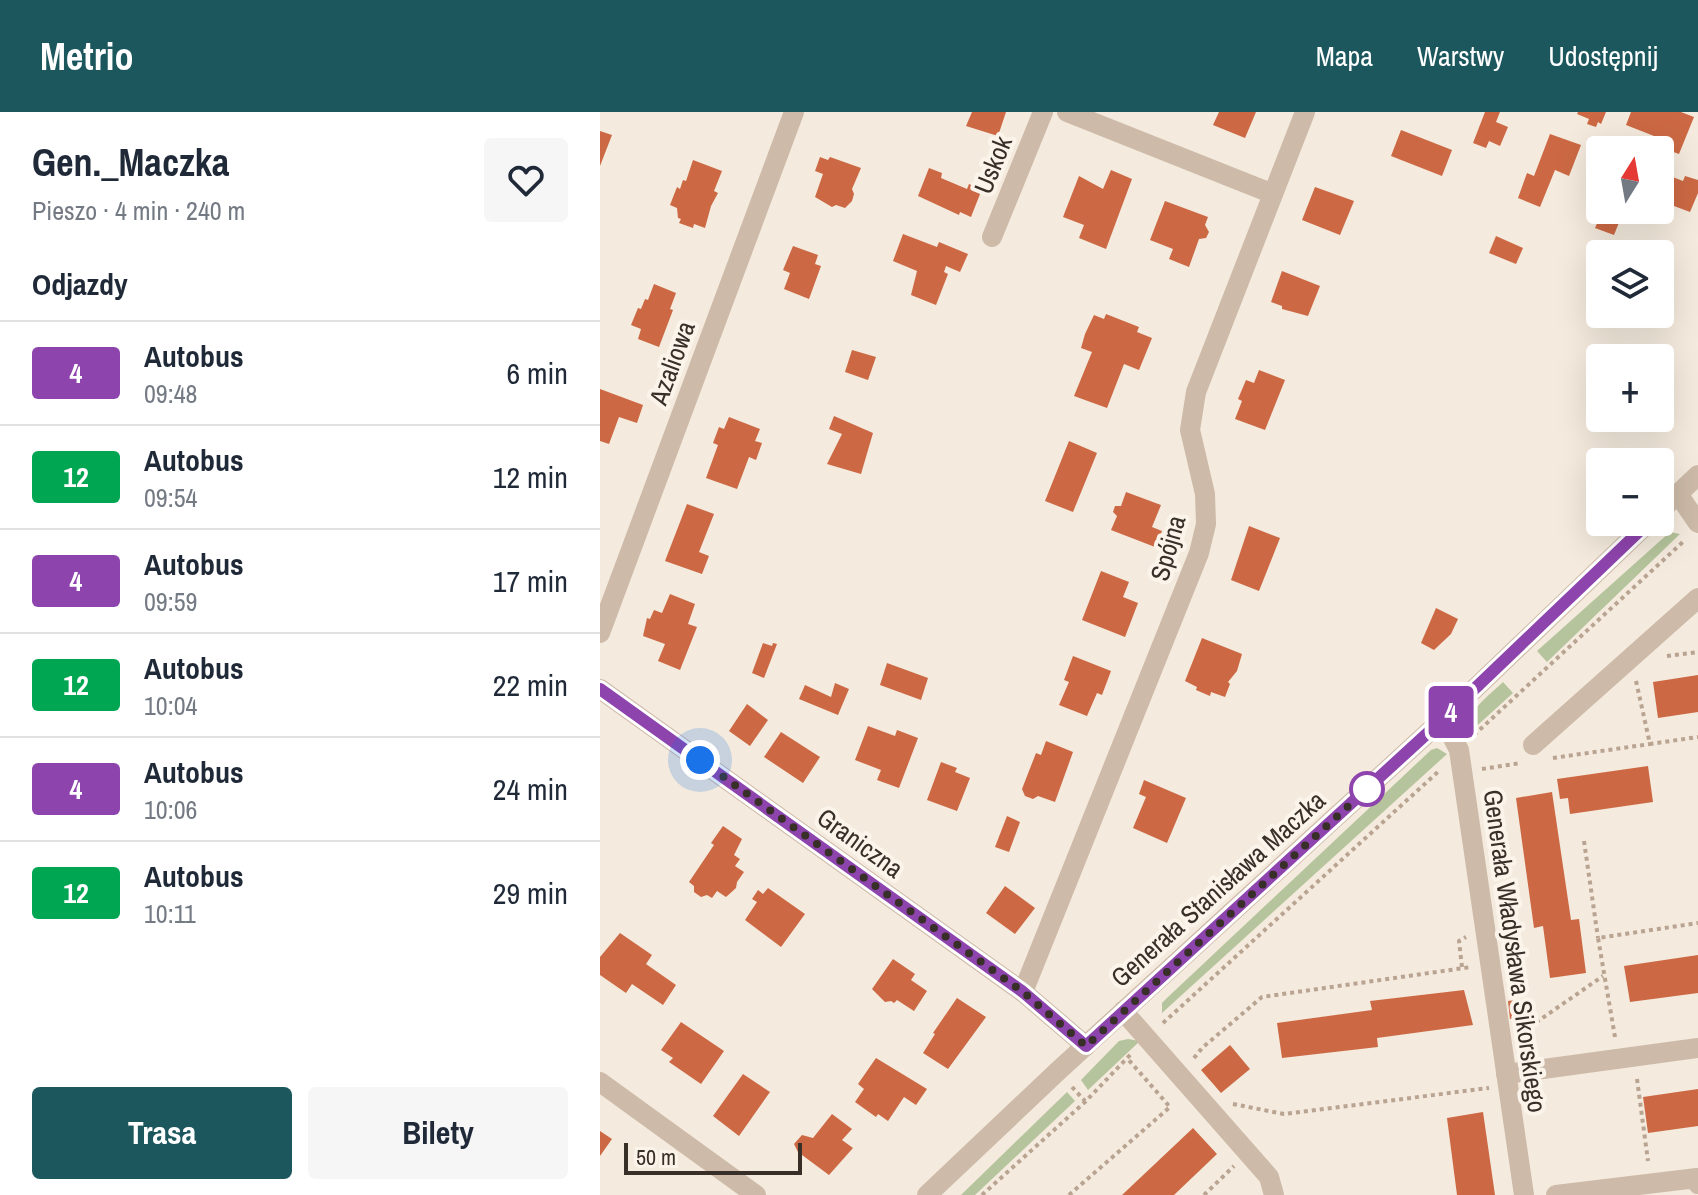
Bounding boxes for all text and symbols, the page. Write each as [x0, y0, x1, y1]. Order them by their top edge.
text: Metrio [40, 31, 133, 82]
text: Mapa [1316, 37, 1373, 75]
text: Warstwy [1417, 37, 1504, 75]
text: Udostępnij [1548, 37, 1658, 75]
street label: Uskok [965, 130, 1020, 199]
north arrow [1586, 136, 1674, 224]
map controls [1586, 136, 1674, 536]
text: Gen._Maczka [32, 137, 229, 188]
button: heart [484, 138, 568, 222]
text: Pieszo · 4 min · 240 m [32, 193, 245, 228]
button: layers [1586, 240, 1674, 328]
text: Odjazdy [32, 264, 128, 304]
street label: Azaliowa [640, 316, 703, 410]
text: Autobus [144, 336, 244, 376]
button: + [1586, 344, 1674, 432]
text: 6 min [506, 353, 568, 393]
text: 4 [70, 354, 82, 392]
text: 09:48 [144, 376, 197, 411]
text: Autobus [144, 440, 244, 480]
button: − [1586, 448, 1674, 536]
text: 12 min [493, 457, 568, 497]
text: 12 [63, 458, 89, 496]
text: 09:54 [144, 480, 197, 515]
street label: Spójna [1142, 511, 1194, 585]
text: Autobus [144, 544, 244, 584]
text: 17 min [493, 561, 568, 601]
text: 4 [70, 562, 82, 600]
text: 09:59 [144, 584, 197, 619]
text: Autobus [144, 648, 244, 688]
text: 22 min [493, 665, 568, 705]
text: 12 [63, 666, 89, 704]
line badge: 4 [1425, 686, 1477, 738]
text: 10:04 [144, 688, 197, 723]
text: 4 [1445, 693, 1457, 731]
your location [680, 740, 720, 780]
text: Autobus [144, 752, 244, 792]
text: 24 min [493, 769, 568, 809]
text: 4 [70, 770, 82, 808]
unlabelled marker [1350, 772, 1384, 806]
street label: Generała Stanisława Maczka [1103, 783, 1333, 994]
street label: Generała Władysława Sikorskiego [1475, 787, 1556, 1115]
text: 10:06 [144, 792, 197, 827]
street label: Graniczna [810, 800, 910, 886]
text: Autobus [144, 856, 244, 896]
text: 29 min [493, 873, 568, 913]
text: 12 [63, 874, 89, 912]
text: 10:11 [144, 896, 196, 931]
button: Trasa [32, 1087, 292, 1179]
button: Bilety [308, 1087, 568, 1179]
scale bar [624, 1139, 802, 1175]
text: 50 m [636, 1142, 676, 1172]

